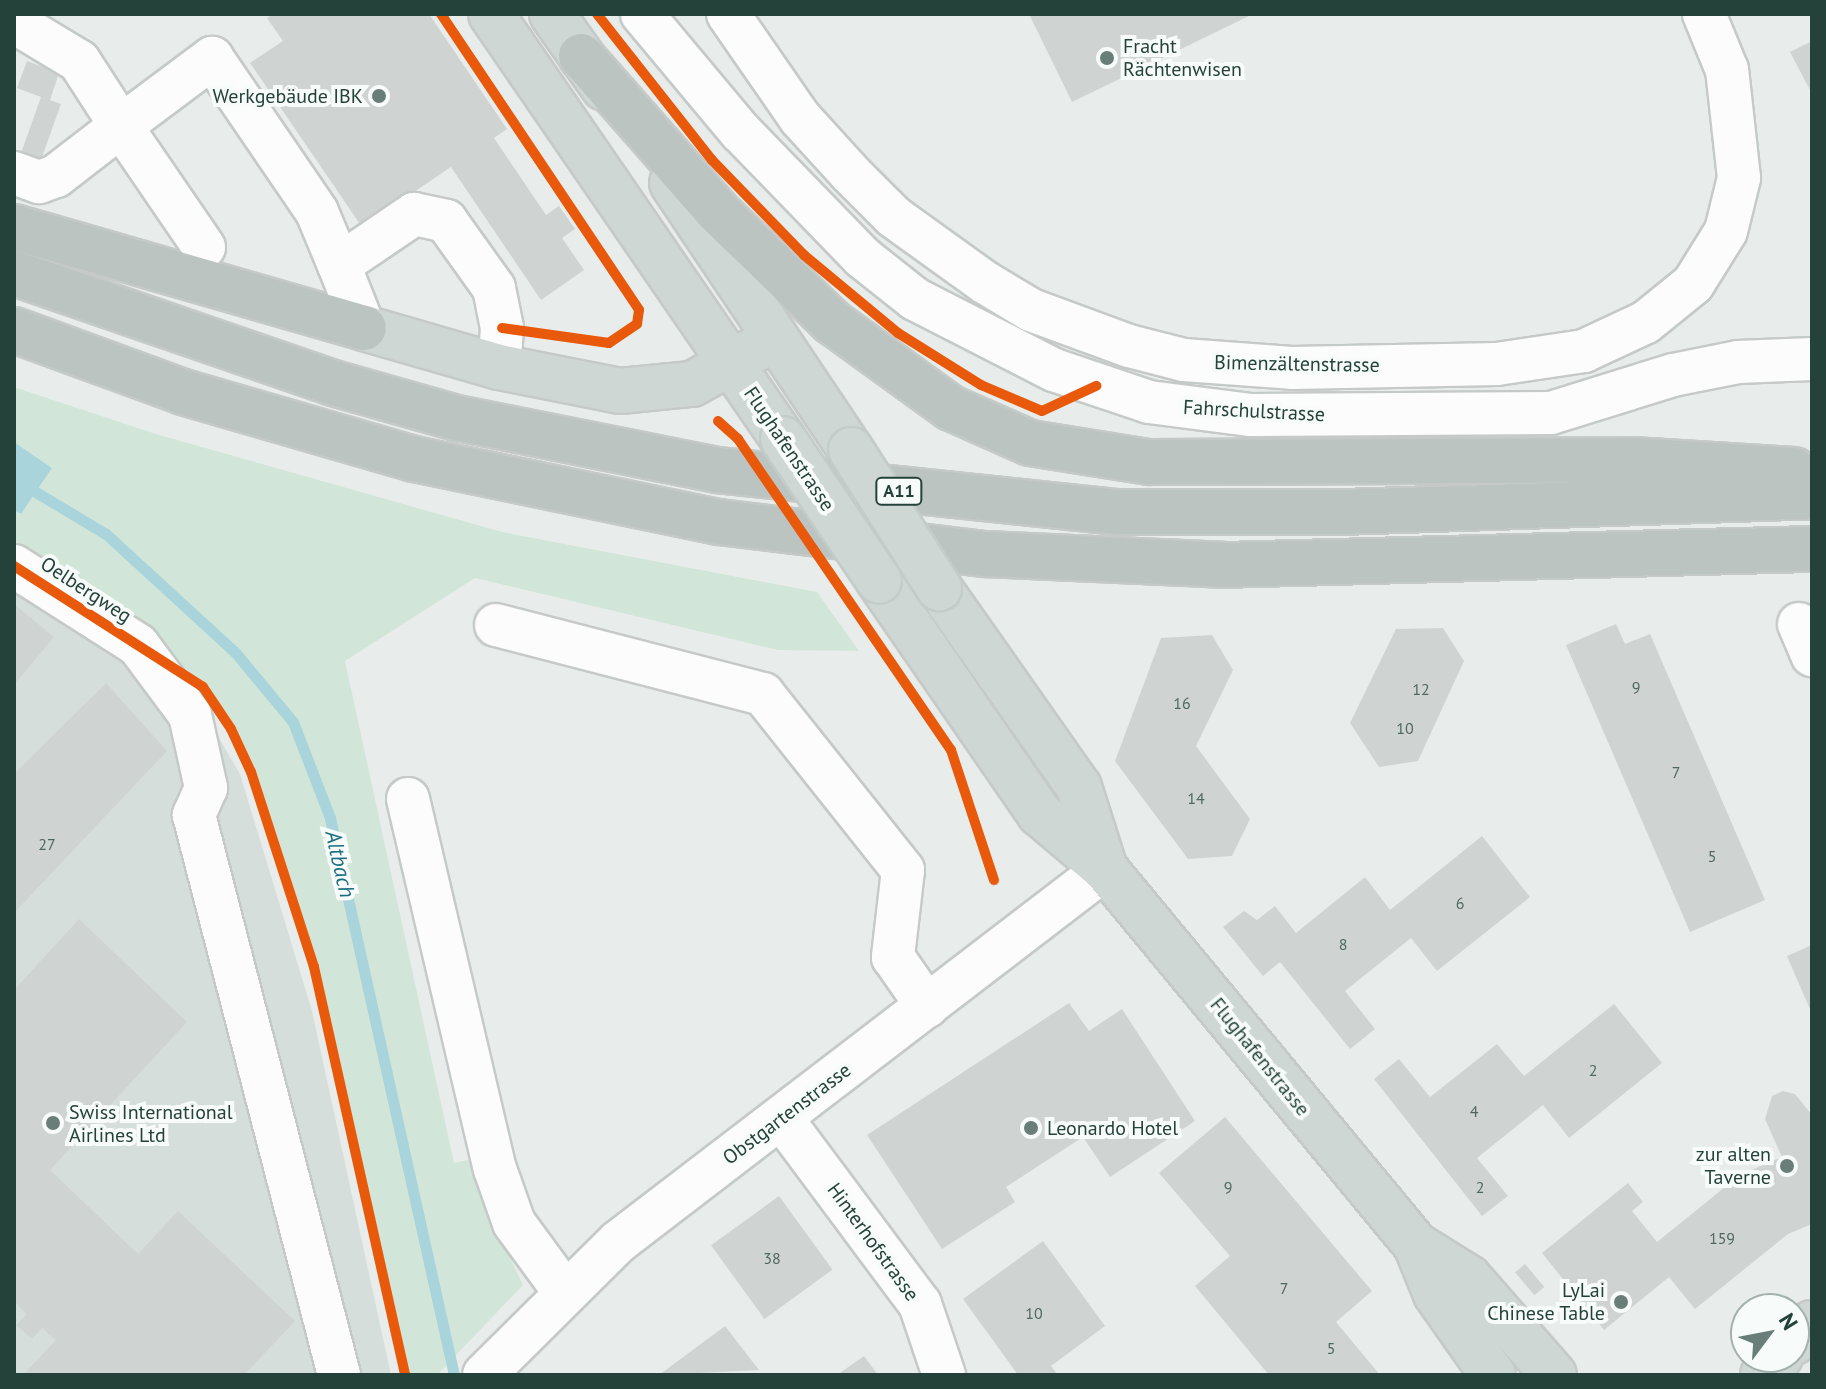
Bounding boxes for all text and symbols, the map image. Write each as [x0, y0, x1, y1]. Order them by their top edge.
place label: Fracht Rächtenwisen [1123, 34, 1242, 81]
marker: Fracht Rächtenwisen [1098, 49, 1116, 67]
place label: Werkgebäude IBK [213, 84, 363, 108]
marker: Werkgebäude IBK [370, 87, 388, 105]
street label: Bimenzältenstrasse [1214, 351, 1380, 377]
street label: Flughafenstrasse [739, 382, 839, 516]
street label: Fahrschulstrasse [1183, 395, 1325, 427]
road number: A11 [875, 477, 923, 505]
street label: Oelbergweg [36, 552, 136, 628]
house number: 9 [1632, 677, 1640, 697]
house number: 12 [1412, 679, 1430, 699]
house number: 16 [1173, 693, 1191, 713]
house number: 10 [1396, 718, 1414, 738]
house number: 7 [1672, 762, 1680, 782]
house number: 14 [1187, 788, 1205, 808]
water label: Altbach [319, 828, 361, 900]
house number: 27 [38, 834, 56, 854]
house number: 5 [1708, 846, 1716, 866]
house number: 6 [1456, 893, 1464, 913]
house number: 8 [1339, 934, 1347, 954]
street label: Flughafenstrasse [1205, 993, 1315, 1121]
street label: Obstgartenstrasse [718, 1058, 856, 1170]
house number: 2 [1589, 1060, 1597, 1080]
place label: Swiss International Airlines Ltd [69, 1100, 233, 1147]
house number: 4 [1470, 1101, 1478, 1121]
marker: Swiss International Airlines Ltd [44, 1114, 62, 1132]
place label: Leonardo Hotel [1047, 1116, 1178, 1140]
marker: Leonardo Hotel [1022, 1119, 1040, 1137]
place label: zur alten Taverne [1696, 1142, 1771, 1189]
marker: zur alten Taverne [1778, 1157, 1796, 1175]
house number: 9 [1224, 1177, 1232, 1197]
house number: 2 [1476, 1177, 1484, 1197]
street label: Hinterhofstrasse [822, 1178, 924, 1306]
house number: 159 [1709, 1228, 1735, 1248]
house number: 38 [763, 1248, 781, 1268]
house number: 7 [1280, 1278, 1288, 1298]
place label: LyLai Chinese Table [1487, 1278, 1605, 1325]
marker: LyLai Chinese Table [1612, 1293, 1630, 1311]
north arrow [1730, 1293, 1810, 1373]
house number: 10 [1025, 1303, 1043, 1323]
text: N [1773, 1308, 1804, 1335]
house number: 5 [1327, 1338, 1335, 1358]

